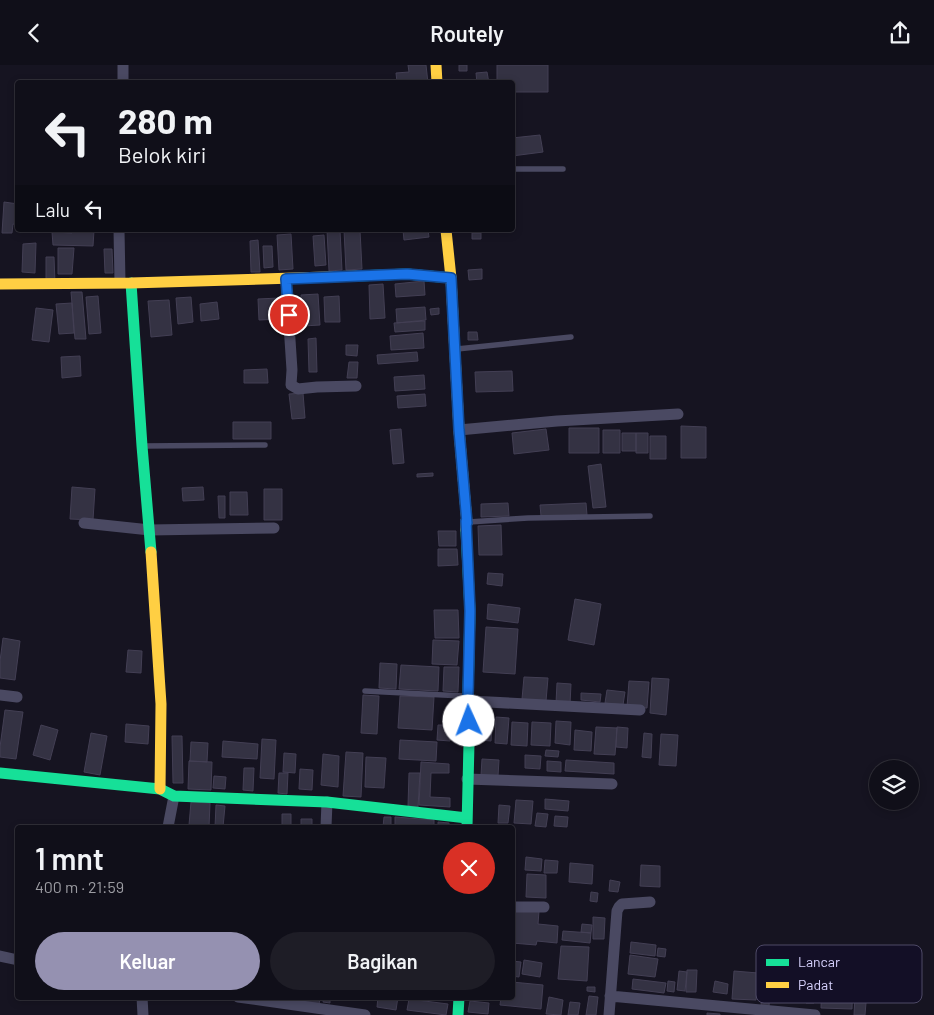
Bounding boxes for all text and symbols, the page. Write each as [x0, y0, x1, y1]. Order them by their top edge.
icon: back [20, 19, 48, 47]
icon: share [886, 19, 914, 47]
text: Routely [430, 20, 504, 46]
text: 280 m [118, 99, 213, 141]
icon: left [35, 100, 100, 165]
text: Belok kiri [118, 141, 206, 167]
icon: left [80, 195, 108, 223]
text: Lalu [35, 198, 70, 221]
pin [268, 294, 310, 336]
icon: arrive [275, 301, 303, 329]
position arrow [442, 694, 494, 746]
map controls [869, 760, 919, 810]
button: layers [869, 760, 919, 810]
text: 1 mnt [35, 840, 104, 876]
button: close [443, 842, 495, 894]
text: 400 m · 21:59 [35, 877, 124, 896]
button: Keluar [35, 932, 260, 990]
button: Bagikan [270, 932, 495, 990]
legend [756, 945, 922, 1003]
text: Lancar [798, 953, 840, 970]
text: Padat [798, 976, 833, 993]

